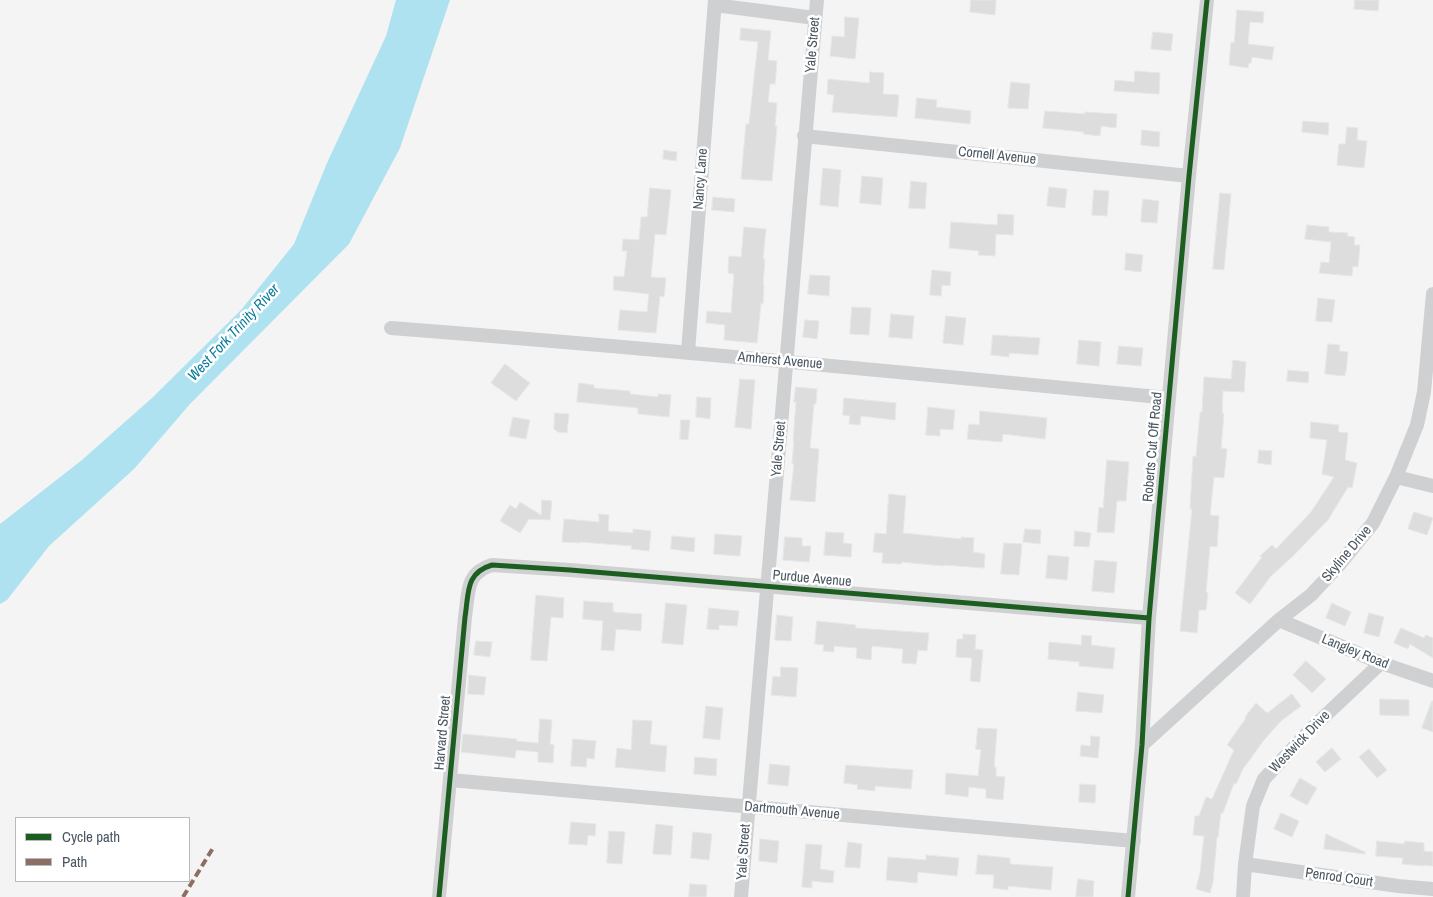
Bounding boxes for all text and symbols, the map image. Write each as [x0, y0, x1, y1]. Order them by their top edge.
street label: Yale Street [802, 16, 824, 74]
street label: Cornell Avenue [957, 144, 1037, 168]
street label: Nancy Lane [690, 148, 712, 210]
water label: West Fork Trinity River [185, 281, 283, 385]
street label: Amherst Avenue [737, 349, 823, 373]
street label: Roberts Cut Off Road [1140, 391, 1166, 503]
street label: Yale Street [768, 420, 790, 478]
street label: Skyline Drive [1319, 522, 1375, 586]
street label: Purdue Avenue [772, 567, 852, 591]
street label: Langley Road [1319, 631, 1391, 673]
street label: Harvard Street [431, 695, 455, 771]
street label: Westwick Drive [1266, 708, 1334, 776]
street label: Dartmouth Avenue [744, 798, 840, 824]
legend [15, 817, 190, 882]
street label: Yale Street [734, 824, 754, 880]
text: Cycle path [62, 826, 120, 847]
text: Path [62, 851, 87, 872]
street label: Penrod Court [1304, 865, 1374, 891]

